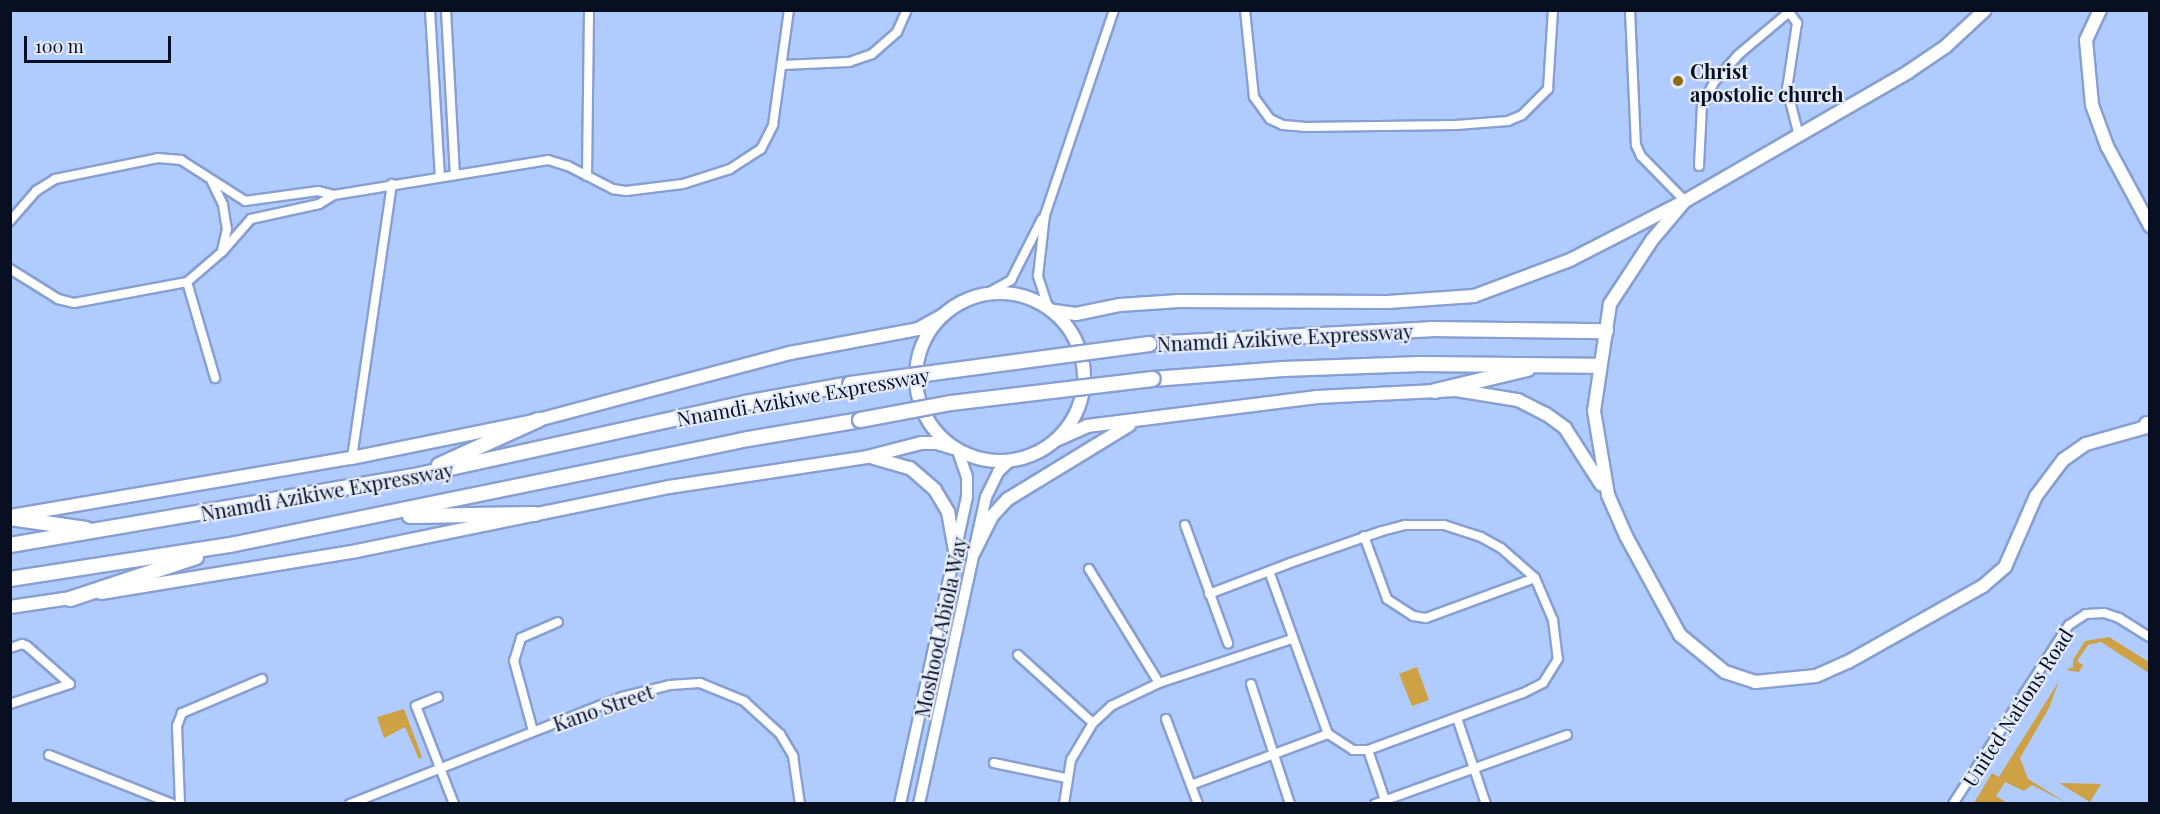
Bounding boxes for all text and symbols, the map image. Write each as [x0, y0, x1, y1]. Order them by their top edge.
scale bar [27, 24, 174, 62]
text: 100 m [35, 34, 84, 58]
place label: Christ apostolic church [1690, 58, 1843, 105]
marker: Christ apostolic church [1671, 74, 1685, 88]
street label: Nnamdi Azikiwe Expressway [1156, 318, 1414, 356]
street label: Nnamdi Azikiwe Expressway [674, 362, 932, 430]
street label: Nnamdi Azikiwe Expressway [198, 457, 456, 525]
street label: Moshood Abiola Way [909, 534, 971, 720]
street label: United Nations Road [1957, 623, 2077, 791]
street label: Kano Street [550, 679, 656, 735]

